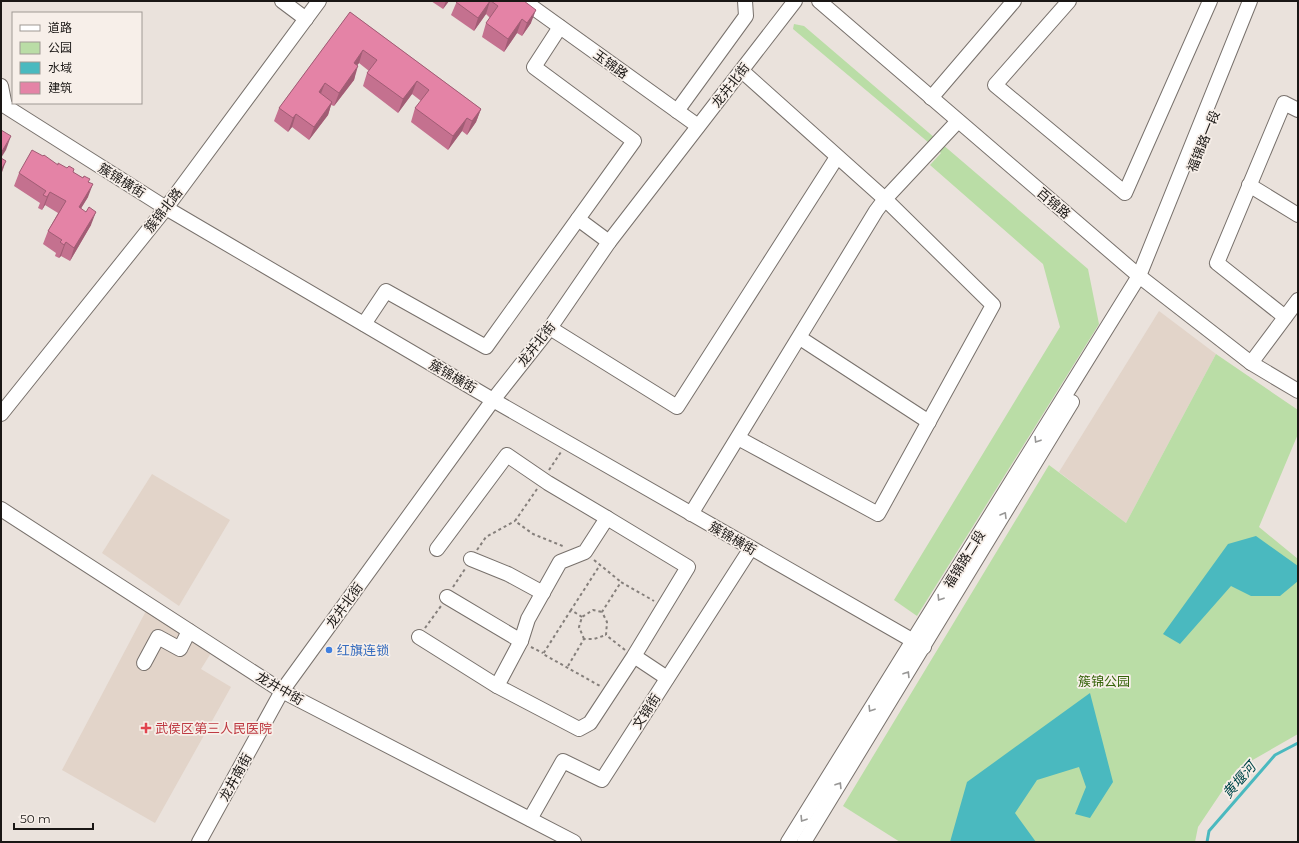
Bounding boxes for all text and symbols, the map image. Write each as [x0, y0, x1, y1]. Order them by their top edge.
legend [12, 12, 142, 104]
text: 道路 [48, 20, 72, 35]
text: 公园 [48, 40, 72, 55]
street label: 玉锦路 [591, 46, 631, 82]
text: 水域 [48, 60, 72, 75]
street label: 龙井北街 [708, 60, 752, 110]
text: 建筑 [48, 80, 72, 95]
street label: 福锦路一段 [1183, 108, 1223, 174]
street label: 簇锦横街 [96, 159, 148, 201]
street label: 百锦路 [1034, 184, 1074, 222]
street label: 簇锦北路 [141, 185, 185, 235]
street label: 龙井北街 [514, 319, 558, 369]
street label: 簇锦横街 [426, 356, 480, 396]
one-way arrow [1035, 436, 1042, 443]
one-way arrow [999, 512, 1006, 519]
street label: 簇锦横街 [706, 518, 760, 558]
street label: 福锦路二段 [940, 527, 988, 591]
street label: 龙井北街 [322, 579, 366, 631]
one-way arrow [937, 594, 944, 601]
place label: 红旗连锁 [337, 642, 389, 658]
marker: 红旗连锁 [324, 645, 334, 655]
street label: 龙井中街 [253, 668, 307, 708]
one-way arrow [902, 671, 910, 678]
park label: 簇锦公园 [1078, 673, 1130, 689]
street label: 文锦街 [629, 690, 663, 732]
one-way arrow [869, 705, 876, 712]
place label: 武侯区第三人民医院 [155, 720, 272, 736]
marker: 武侯区第三人民医院 [140, 722, 152, 734]
street label: 龙井南街 [215, 750, 255, 804]
water label: 黄堰河 [1218, 756, 1262, 802]
one-way arrow [834, 782, 842, 789]
scale bar [14, 805, 93, 831]
text: 50 m [20, 811, 51, 826]
one-way arrow [800, 815, 807, 822]

